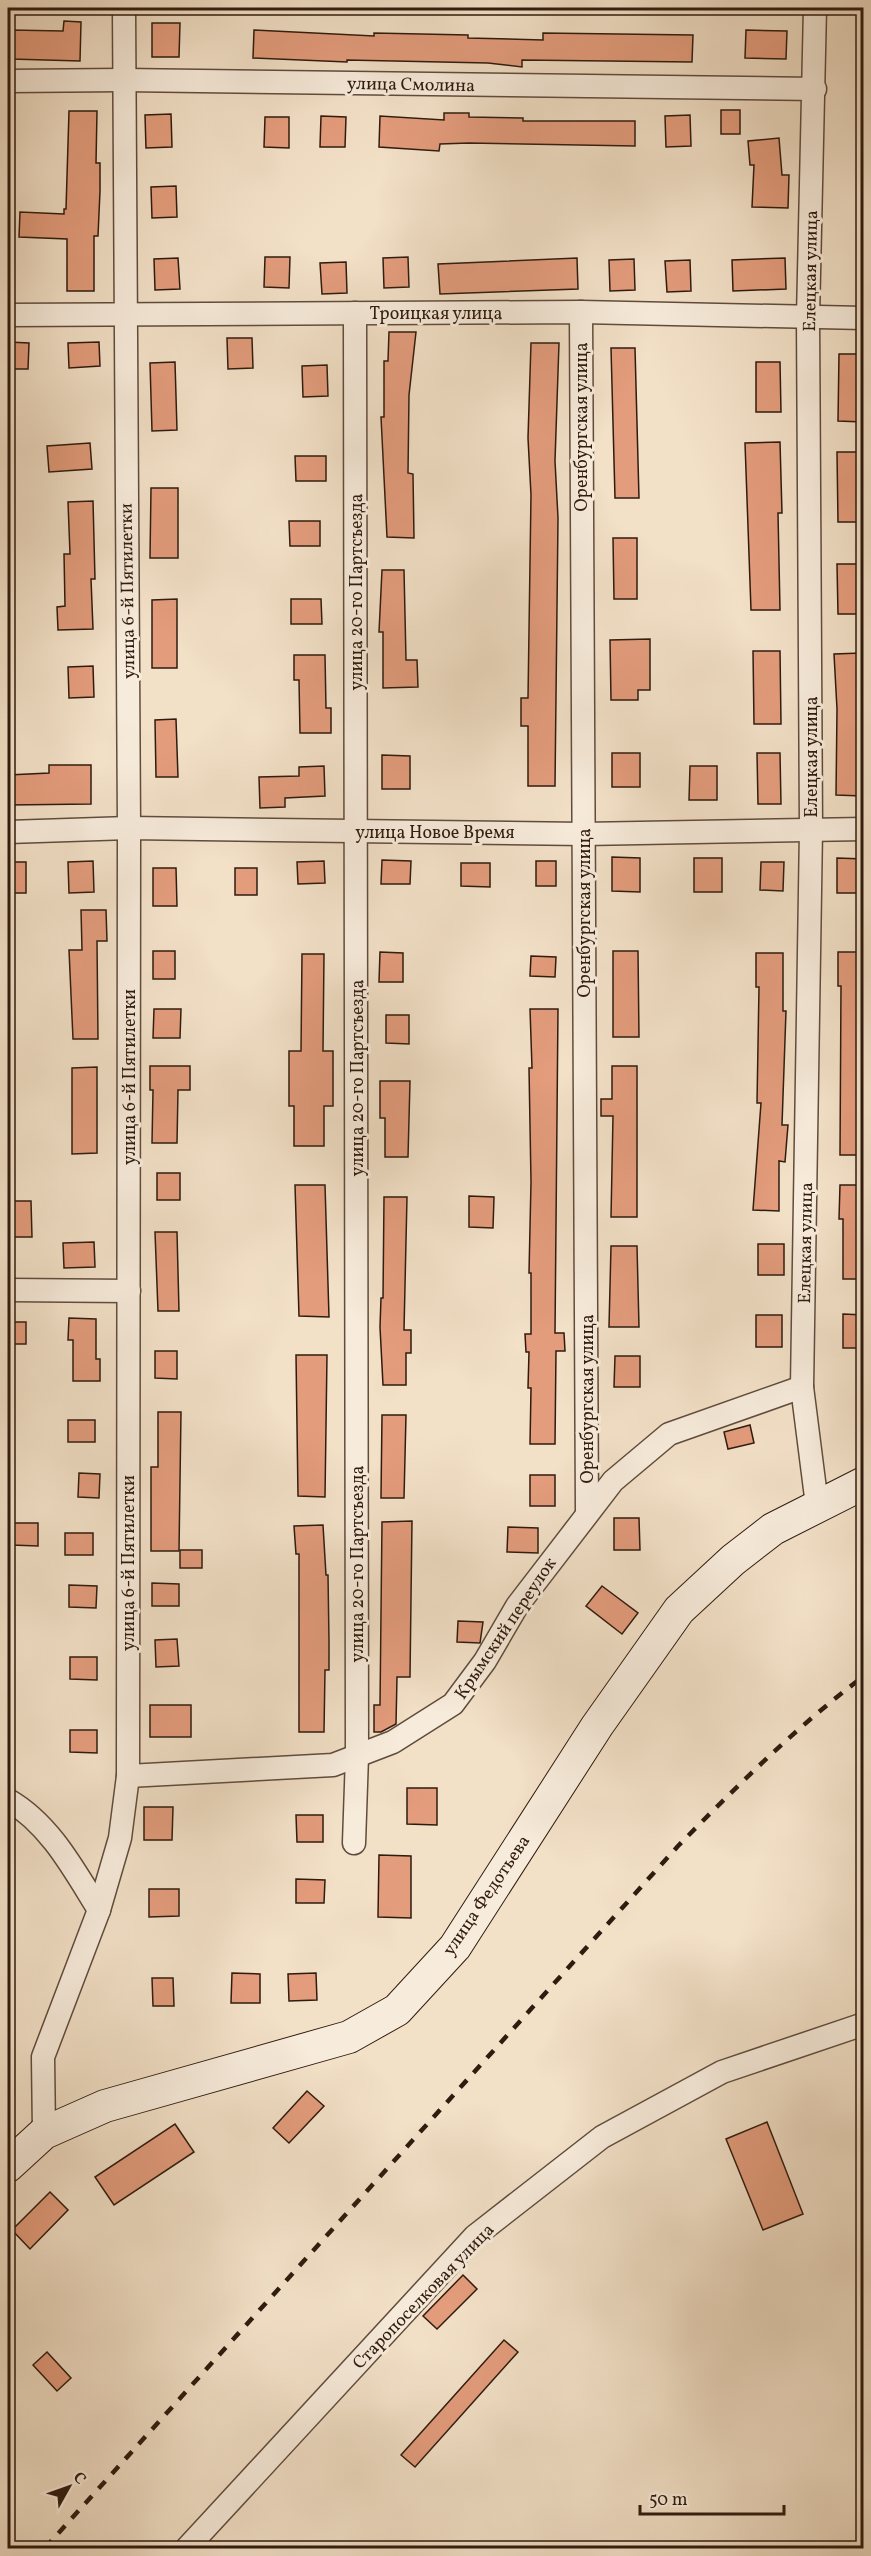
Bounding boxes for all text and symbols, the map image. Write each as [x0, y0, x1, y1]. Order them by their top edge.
street label: улица Смолина [347, 72, 475, 99]
street label: Елецкая улица [798, 210, 825, 332]
street label: Троицкая улица [370, 302, 502, 327]
street label: Оренбургская улица [570, 342, 595, 512]
street label: улица 20-го Партсъезда [345, 494, 370, 690]
street label: улица 6-й Пятилетки [114, 503, 143, 679]
street label: Елецкая улица [800, 696, 825, 818]
street label: улица Новое Время [355, 821, 515, 846]
street label: Оренбургская улица [573, 828, 598, 998]
street label: улица 20-го Партсъезда [346, 980, 371, 1176]
street label: улица 6-й Пятилетки [118, 989, 143, 1165]
street label: Елецкая улица [793, 1182, 820, 1304]
street label: Оренбургская улица [576, 1314, 601, 1484]
street label: улица 20-го Партсъезда [346, 1466, 371, 1662]
street label: улица 6-й Пятилетки [117, 1475, 142, 1651]
street label: Крымский переулок [449, 1552, 563, 1705]
street label: улица Федотьева [438, 1830, 537, 1961]
street label: Старопоселковая улица [348, 2218, 501, 2376]
north arrow [39, 2457, 99, 2517]
text: С [67, 2468, 91, 2490]
scale bar [640, 2478, 784, 2516]
text: 50 m [649, 2488, 688, 2513]

